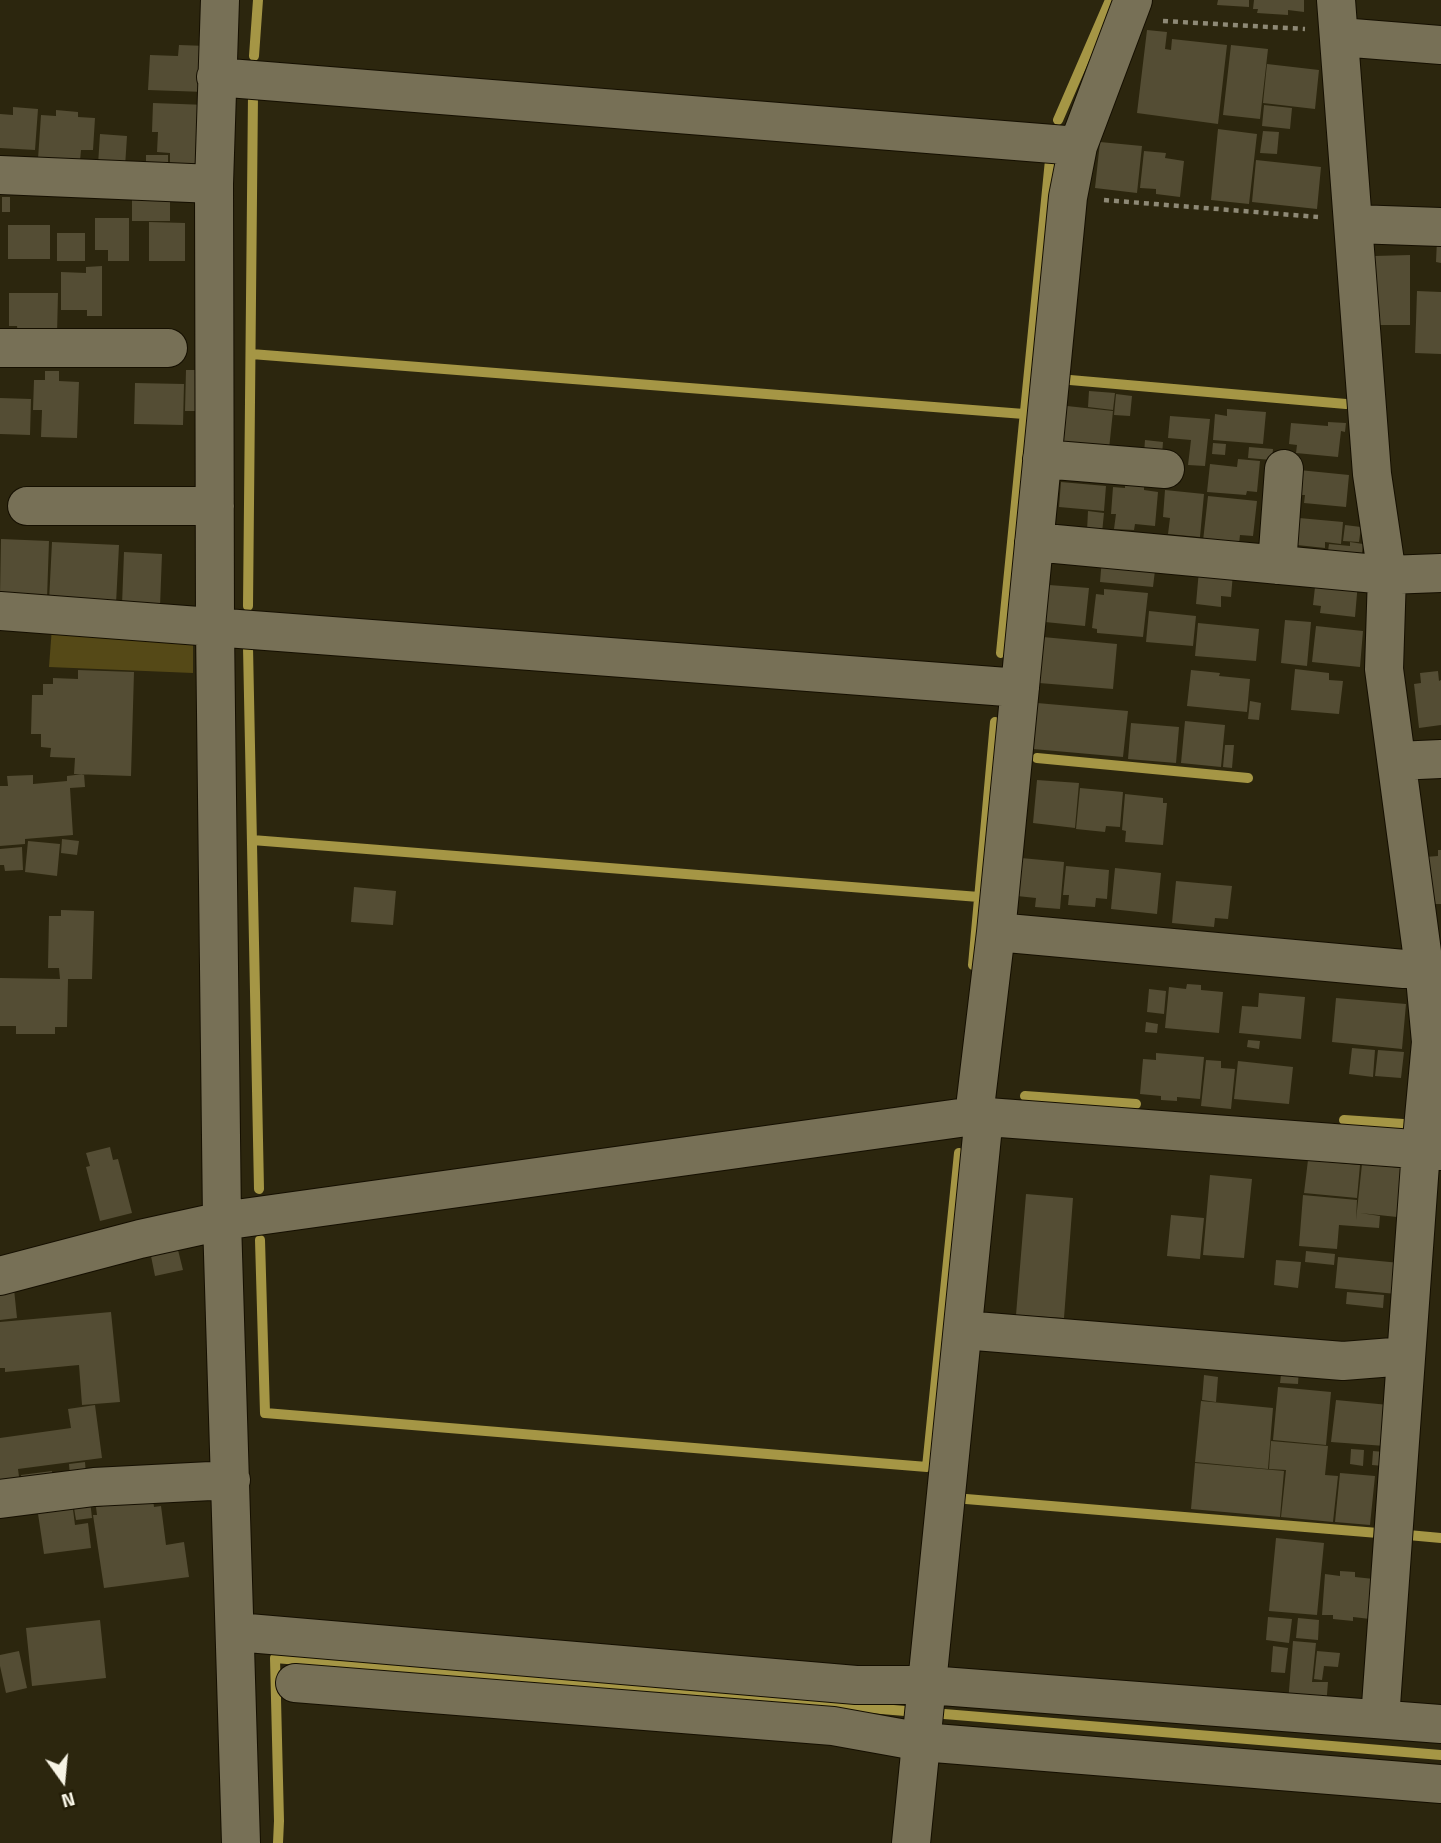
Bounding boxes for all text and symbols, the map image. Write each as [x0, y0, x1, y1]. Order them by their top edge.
north arrow [28, 1745, 98, 1815]
text: N [58, 1785, 79, 1816]

